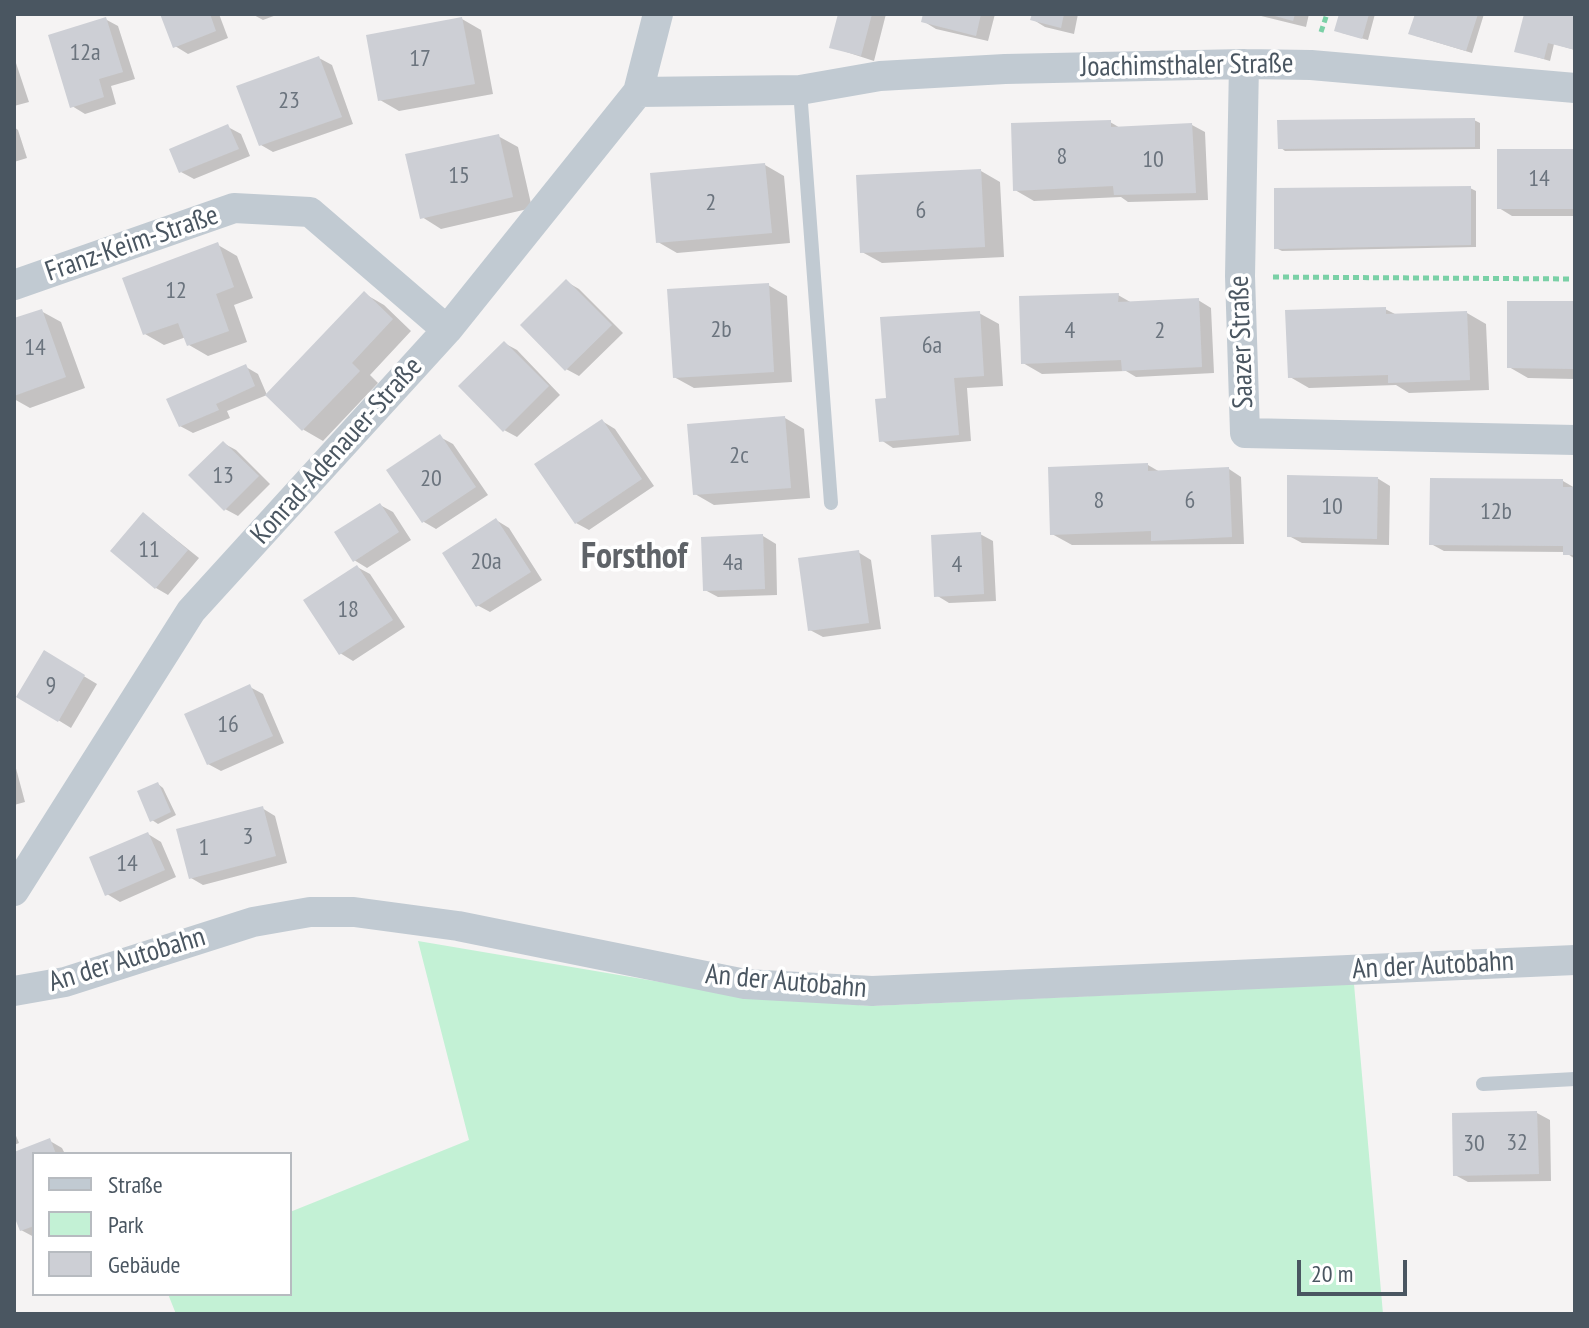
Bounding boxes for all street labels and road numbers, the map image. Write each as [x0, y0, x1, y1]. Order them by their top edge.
street label: Joachimsthaler Straße [1080, 47, 1294, 85]
street label: Franz-Keim-Straße [41, 199, 223, 289]
street label: Saazer Straße [1223, 275, 1261, 409]
street label: Konrad-Adenauer-Straße [244, 351, 430, 551]
street label: An der Autobahn [45, 920, 209, 1000]
street label: An der Autobahn [1351, 945, 1515, 987]
street label: An der Autobahn [704, 958, 868, 1006]

